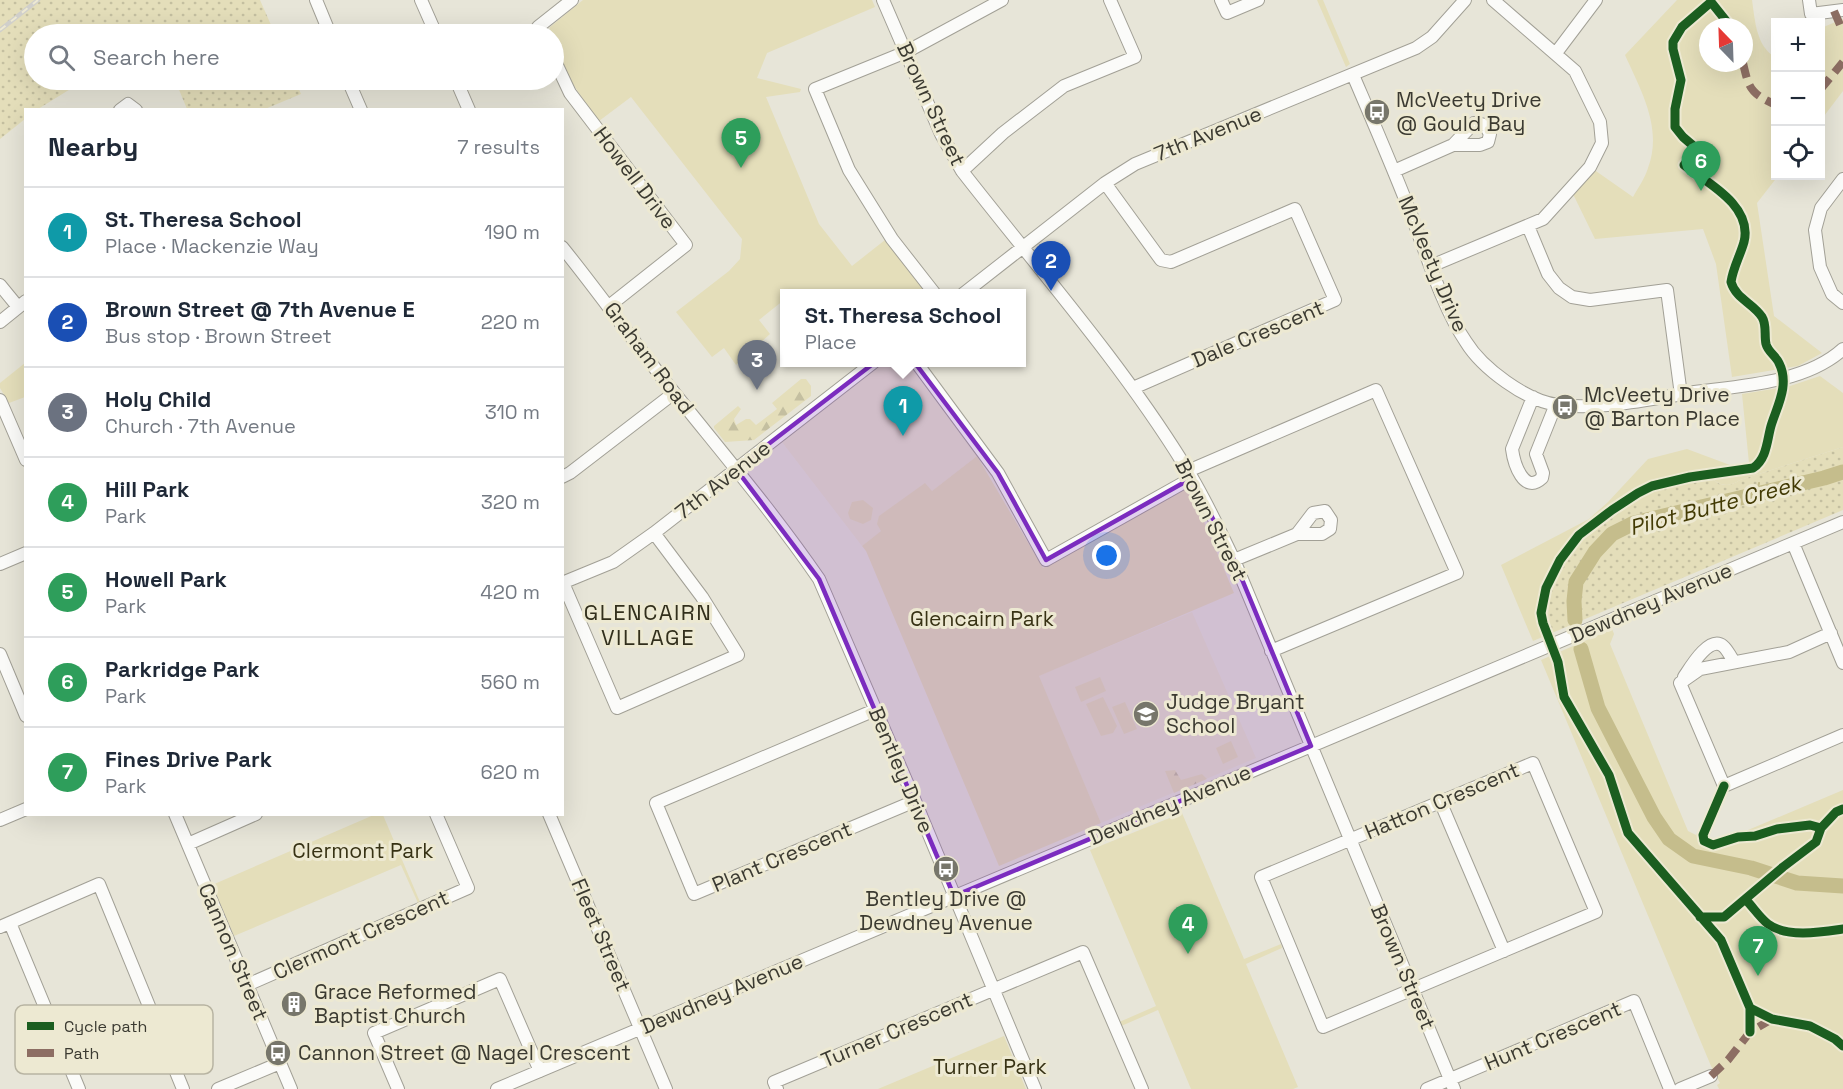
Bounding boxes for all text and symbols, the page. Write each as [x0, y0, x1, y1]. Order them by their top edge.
north arrow [1699, 18, 1753, 72]
map controls [1771, 18, 1825, 180]
button: + [1771, 18, 1825, 72]
search box [24, 24, 564, 90]
street label: Brown Street [891, 38, 972, 170]
icon: search [45, 41, 78, 74]
text: Search here [93, 43, 220, 71]
button: − [1771, 72, 1825, 126]
place label: McVeety Drive @ Gould Bay [1396, 86, 1542, 137]
bus stop icon: McVeety Drive @ Gould Bay [1362, 97, 1392, 127]
street label: 7th Avenue [1150, 100, 1266, 167]
pin: 5 [722, 118, 760, 168]
street label: Howell Drive [588, 121, 683, 234]
button: locate [1771, 126, 1825, 180]
text: Nearby [48, 130, 138, 164]
text: 7 results [457, 134, 540, 160]
pin: 6 [1682, 142, 1720, 191]
street label: McVeety Drive [1393, 192, 1474, 336]
text: St. Theresa School [105, 205, 302, 233]
text: 1 [63, 219, 72, 245]
text: 190 m [484, 219, 540, 245]
text: Place · Mackenzie Way [105, 233, 319, 259]
pin: 2 [1032, 242, 1070, 291]
popup [780, 289, 1026, 367]
street label: Dale Crescent [1188, 294, 1328, 373]
text: Brown Street @ 7th Avenue E [105, 295, 415, 323]
street label: Graham Road [598, 296, 700, 419]
text: St. Theresa School [805, 301, 1001, 329]
text: 2 [62, 309, 73, 335]
text: 220 m [481, 309, 540, 335]
text: Bus stop · Brown Street [105, 323, 332, 349]
text: Place [805, 329, 857, 355]
pin: 3 [738, 340, 777, 390]
place label: McVeety Drive @ Barton Place [1584, 381, 1740, 432]
text: Holy Child [105, 385, 211, 413]
pin: 1 [884, 386, 922, 436]
bus stop icon: McVeety Drive @ Barton Place [1550, 392, 1580, 422]
text: 3 [61, 399, 74, 425]
text: 310 m [485, 399, 540, 425]
text: Church · 7th Avenue [105, 413, 296, 439]
street label: 7th Avenue [670, 434, 776, 525]
street label: Brown Street [1169, 454, 1254, 585]
water label: Pilot Butte Creek [1626, 468, 1806, 541]
text: Hill Park [105, 475, 189, 503]
text: 4 [61, 489, 74, 515]
text: 320 m [481, 489, 540, 515]
text: Park [105, 503, 147, 529]
your location [1092, 541, 1121, 570]
street label: Dewdney Avenue [1566, 556, 1736, 649]
text: Howell Park [105, 565, 227, 593]
text: 5 [62, 579, 74, 605]
text: 420 m [480, 579, 540, 605]
text: Park [105, 593, 147, 619]
district label: GLENCAIRN VILLAGE [584, 598, 712, 651]
park label: Glencairn Park [910, 605, 1054, 632]
text: Parkridge Park [105, 655, 260, 683]
text: 6 [61, 669, 74, 695]
text: 560 m [481, 669, 540, 695]
text: Park [105, 683, 147, 709]
place label: Judge Bryant School [1166, 688, 1305, 739]
school or university icon: Judge Bryant School [1131, 699, 1161, 729]
street label: Bentley Drive [863, 703, 940, 837]
text: Fines Drive Park [105, 745, 272, 773]
street label: Hatton Crescent [1360, 756, 1523, 845]
street label: Dewdney Avenue [1085, 758, 1255, 851]
text: 7 [62, 759, 73, 785]
text: 620 m [481, 759, 540, 785]
text: Park [105, 773, 147, 799]
street label: Plant Crescent [708, 815, 856, 898]
park label: Clermont Park [292, 837, 434, 864]
bus stop icon: Bentley Drive @ Dewdney Avenue [931, 854, 961, 884]
street label: Fleet Street [566, 874, 637, 995]
street label: Cannon Street [192, 879, 275, 1025]
street label: Clermont Crescent [269, 884, 453, 985]
place label: Bentley Drive @ Dewdney Avenue [859, 885, 1033, 936]
street label: Brown Street [1365, 900, 1442, 1034]
pin: 4 [1168, 904, 1208, 954]
pin: 7 [1738, 926, 1778, 976]
street label: Dewdney Avenue [637, 947, 807, 1040]
place label: Grace Reformed Baptist Church [314, 978, 477, 1029]
street label: Turner Crescent [817, 985, 977, 1074]
building icon: Grace Reformed Baptist Church [279, 989, 309, 1019]
street label: Hunt Crescent [1480, 995, 1625, 1076]
legend [15, 1005, 213, 1074]
text: Cycle path [64, 1016, 147, 1037]
bus stop icon: Cannon Street @ Nagel Crescent [263, 1038, 293, 1068]
place label: Cannon Street @ Nagel Crescent [298, 1039, 631, 1066]
text: Path [64, 1043, 99, 1064]
park label: Turner Park [933, 1053, 1047, 1080]

